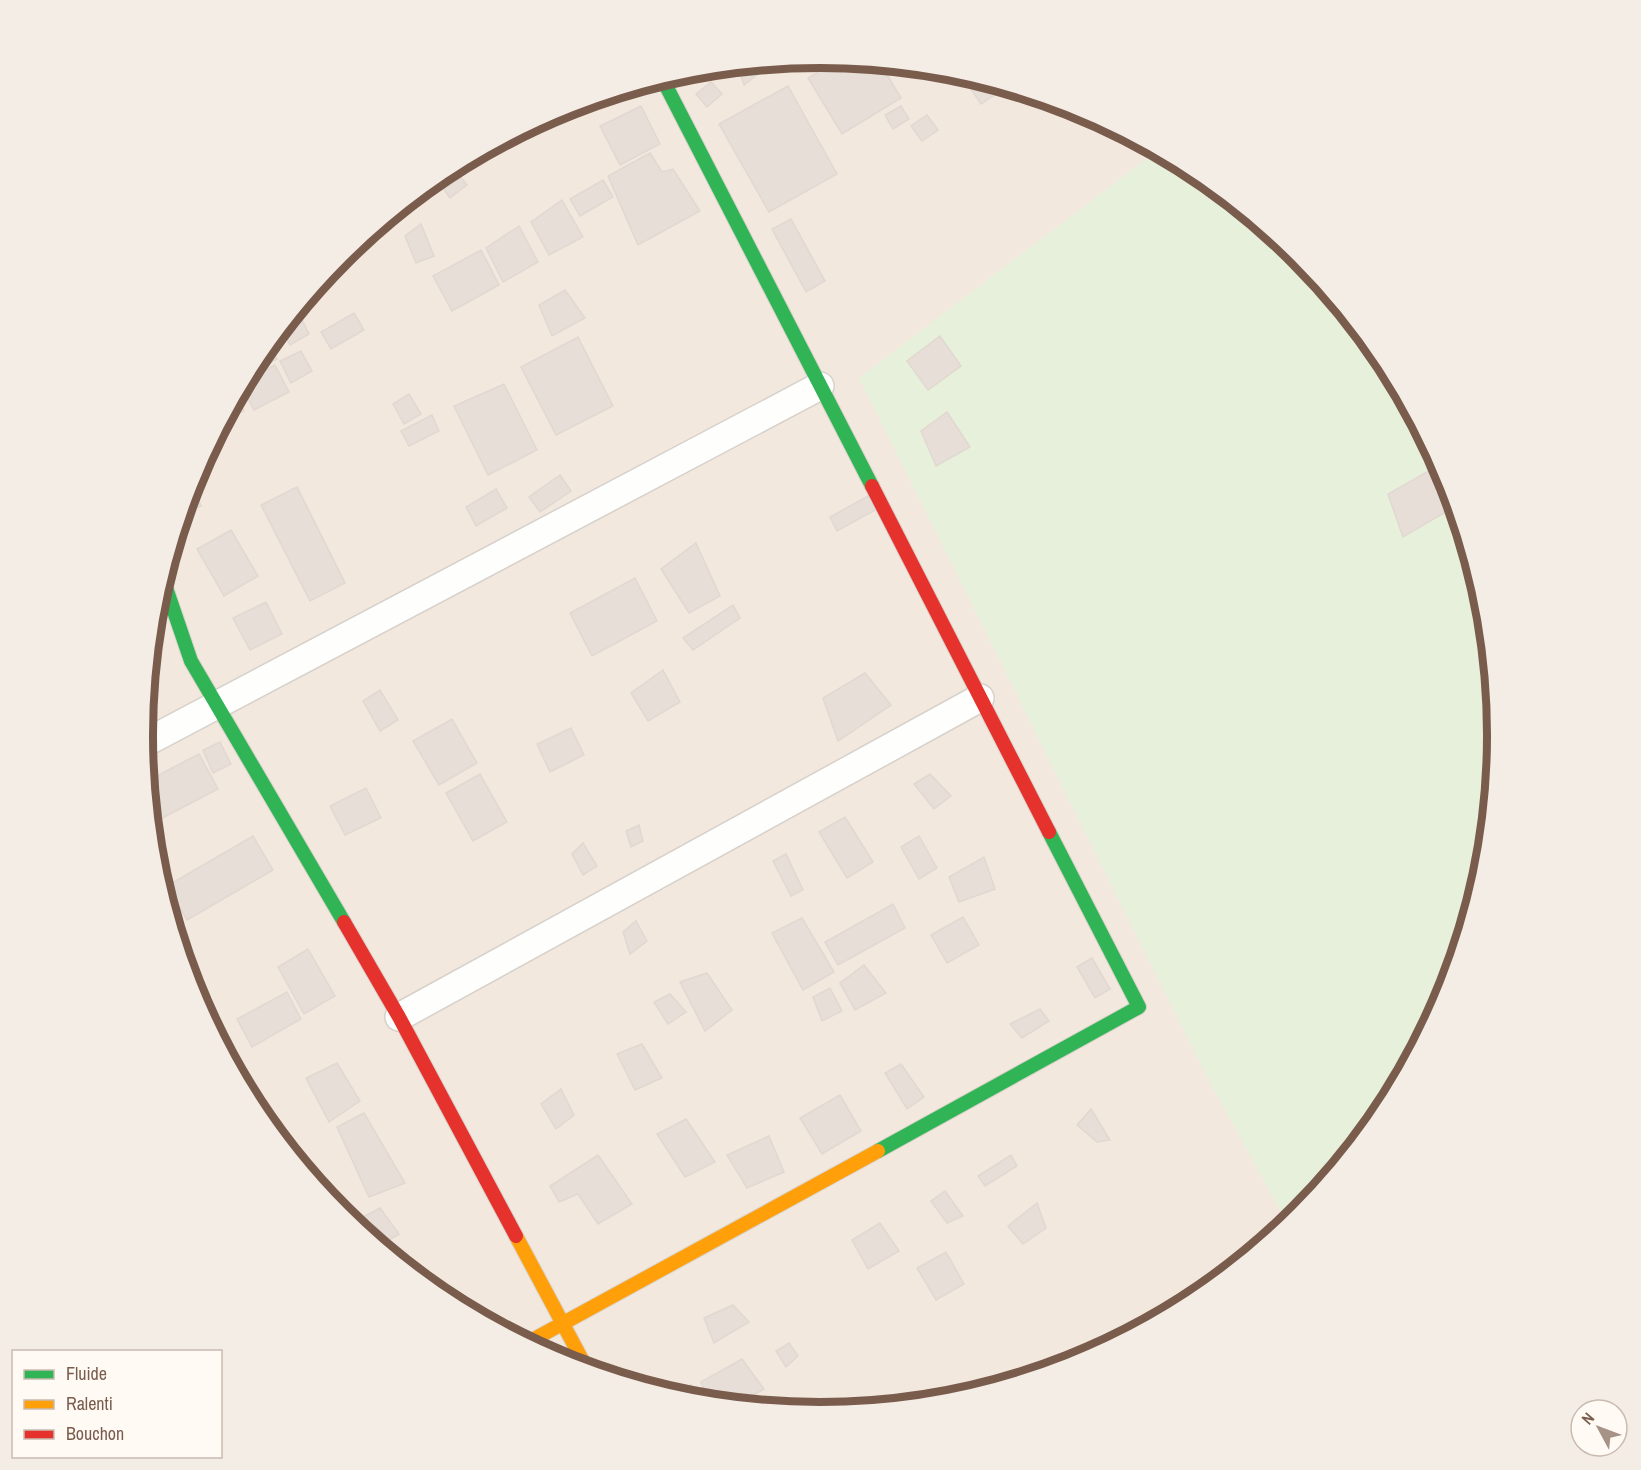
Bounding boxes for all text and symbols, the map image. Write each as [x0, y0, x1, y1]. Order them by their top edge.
legend [12, 1350, 222, 1458]
text: Fluide [66, 1361, 107, 1386]
text: Ralenti [66, 1391, 113, 1416]
north arrow [1569, 1398, 1629, 1458]
text: N [1576, 1407, 1599, 1429]
text: Bouchon [66, 1421, 124, 1446]

